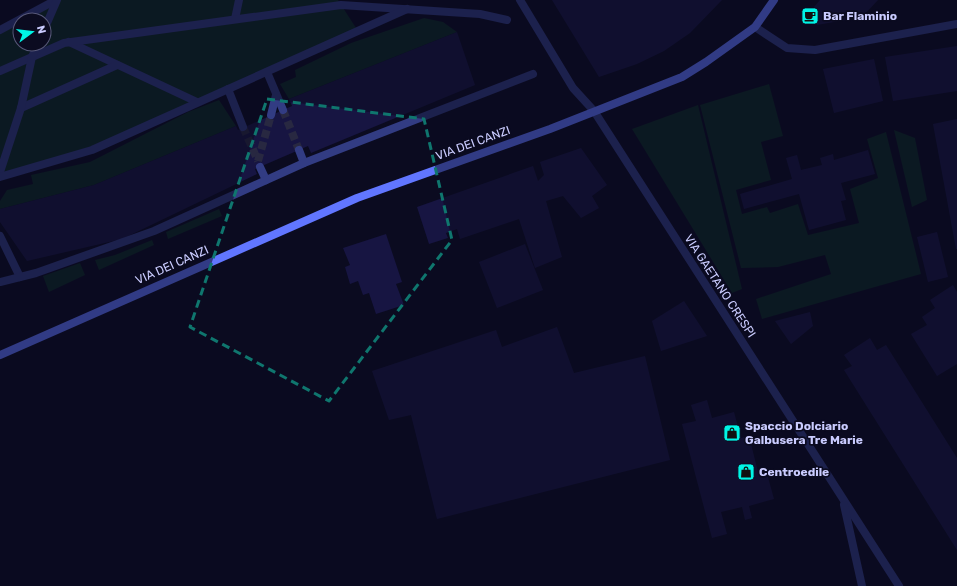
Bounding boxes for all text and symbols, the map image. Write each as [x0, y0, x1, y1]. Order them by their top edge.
cafe icon: Bar Flaminio [800, 6, 820, 26]
place label: Bar Flaminio [823, 9, 897, 23]
north arrow [12, 12, 52, 52]
text: N [34, 24, 49, 35]
street label: VIA DEI CANZI [434, 123, 512, 163]
street label: VIA GAETANO CRESPI [681, 232, 759, 340]
street label: VIA DEI CANZI [133, 243, 211, 287]
place label: Spaccio Dolciario Galbusera Tre Marie [745, 419, 863, 447]
shop icon: Spaccio Dolciario Galbusera Tre Marie [722, 423, 742, 443]
shop icon: Centroedile [736, 462, 756, 482]
place label: Centroedile [759, 465, 829, 479]

